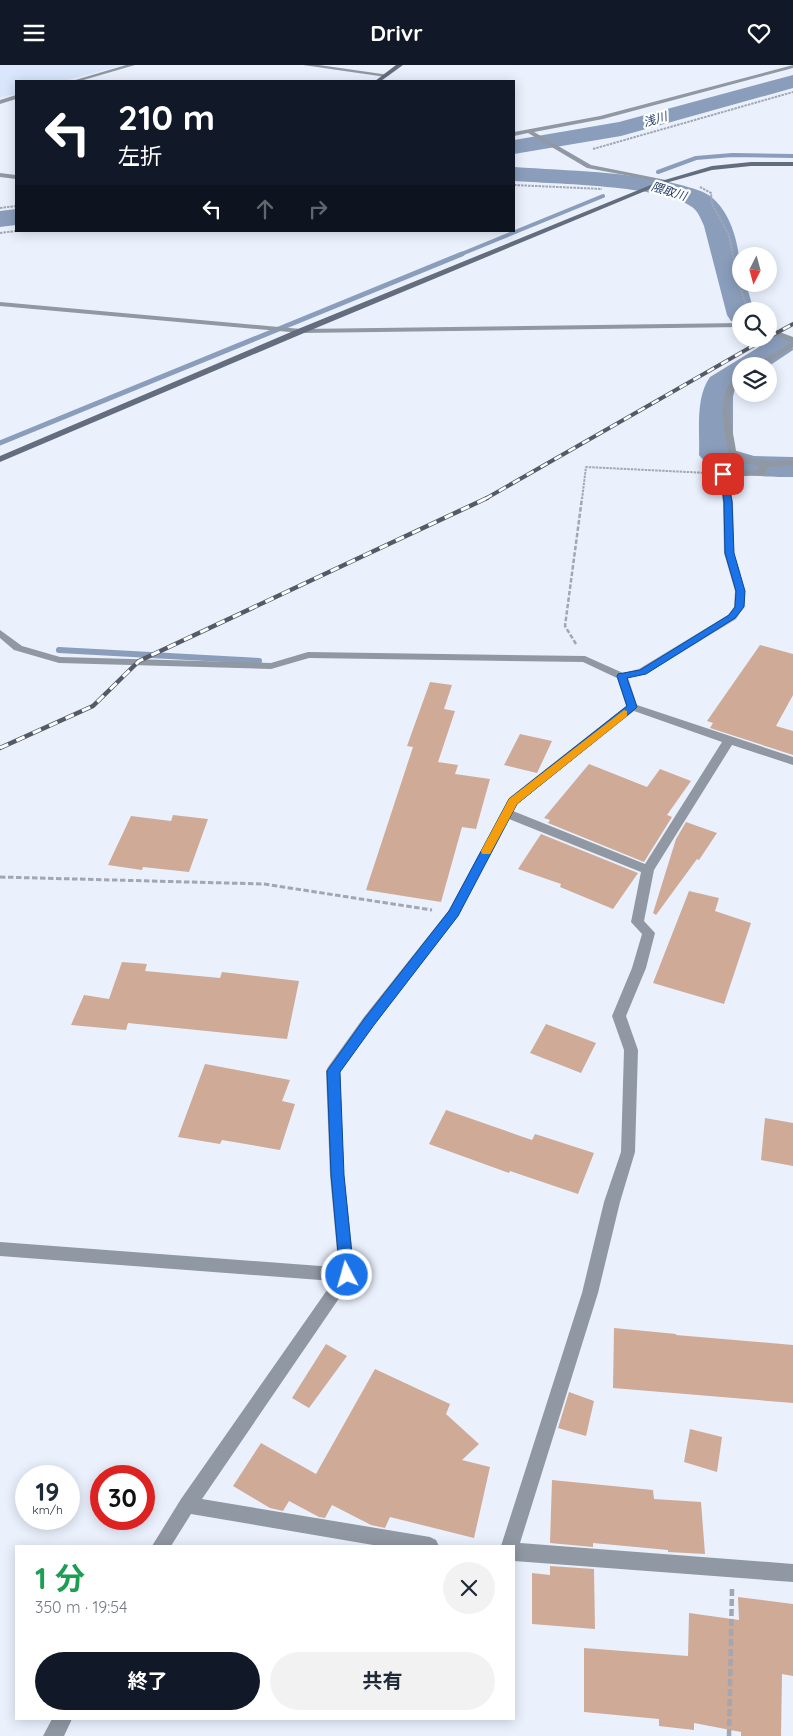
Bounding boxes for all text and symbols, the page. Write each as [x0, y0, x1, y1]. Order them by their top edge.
icon: menu [20, 19, 48, 47]
text: Drivr [370, 19, 423, 47]
icon: heart [745, 19, 773, 47]
text: 210 m [118, 95, 215, 139]
icon: left [35, 100, 100, 165]
water label: 浅川 [641, 108, 671, 130]
text: 左折 [118, 142, 162, 170]
water label: 隈取川 [650, 179, 690, 204]
icon: left [198, 195, 226, 223]
icon: ahead [251, 195, 279, 223]
icon: right [304, 195, 332, 223]
north arrow [732, 247, 778, 293]
map controls [732, 247, 777, 402]
button: search [732, 302, 777, 347]
button: layers [732, 357, 777, 402]
pin [702, 453, 744, 495]
icon: arrive [709, 460, 737, 488]
position arrow [320, 1248, 372, 1300]
speed limit sign: 30 [90, 1465, 155, 1530]
text: 19 [36, 1476, 59, 1507]
text: km/h [32, 1502, 63, 1517]
text: 1 分 [35, 1559, 85, 1597]
button: close [443, 1562, 495, 1614]
text: 350 m · 19:54 [35, 1597, 127, 1617]
button: 終了 [35, 1652, 260, 1710]
button: 共有 [270, 1652, 495, 1710]

